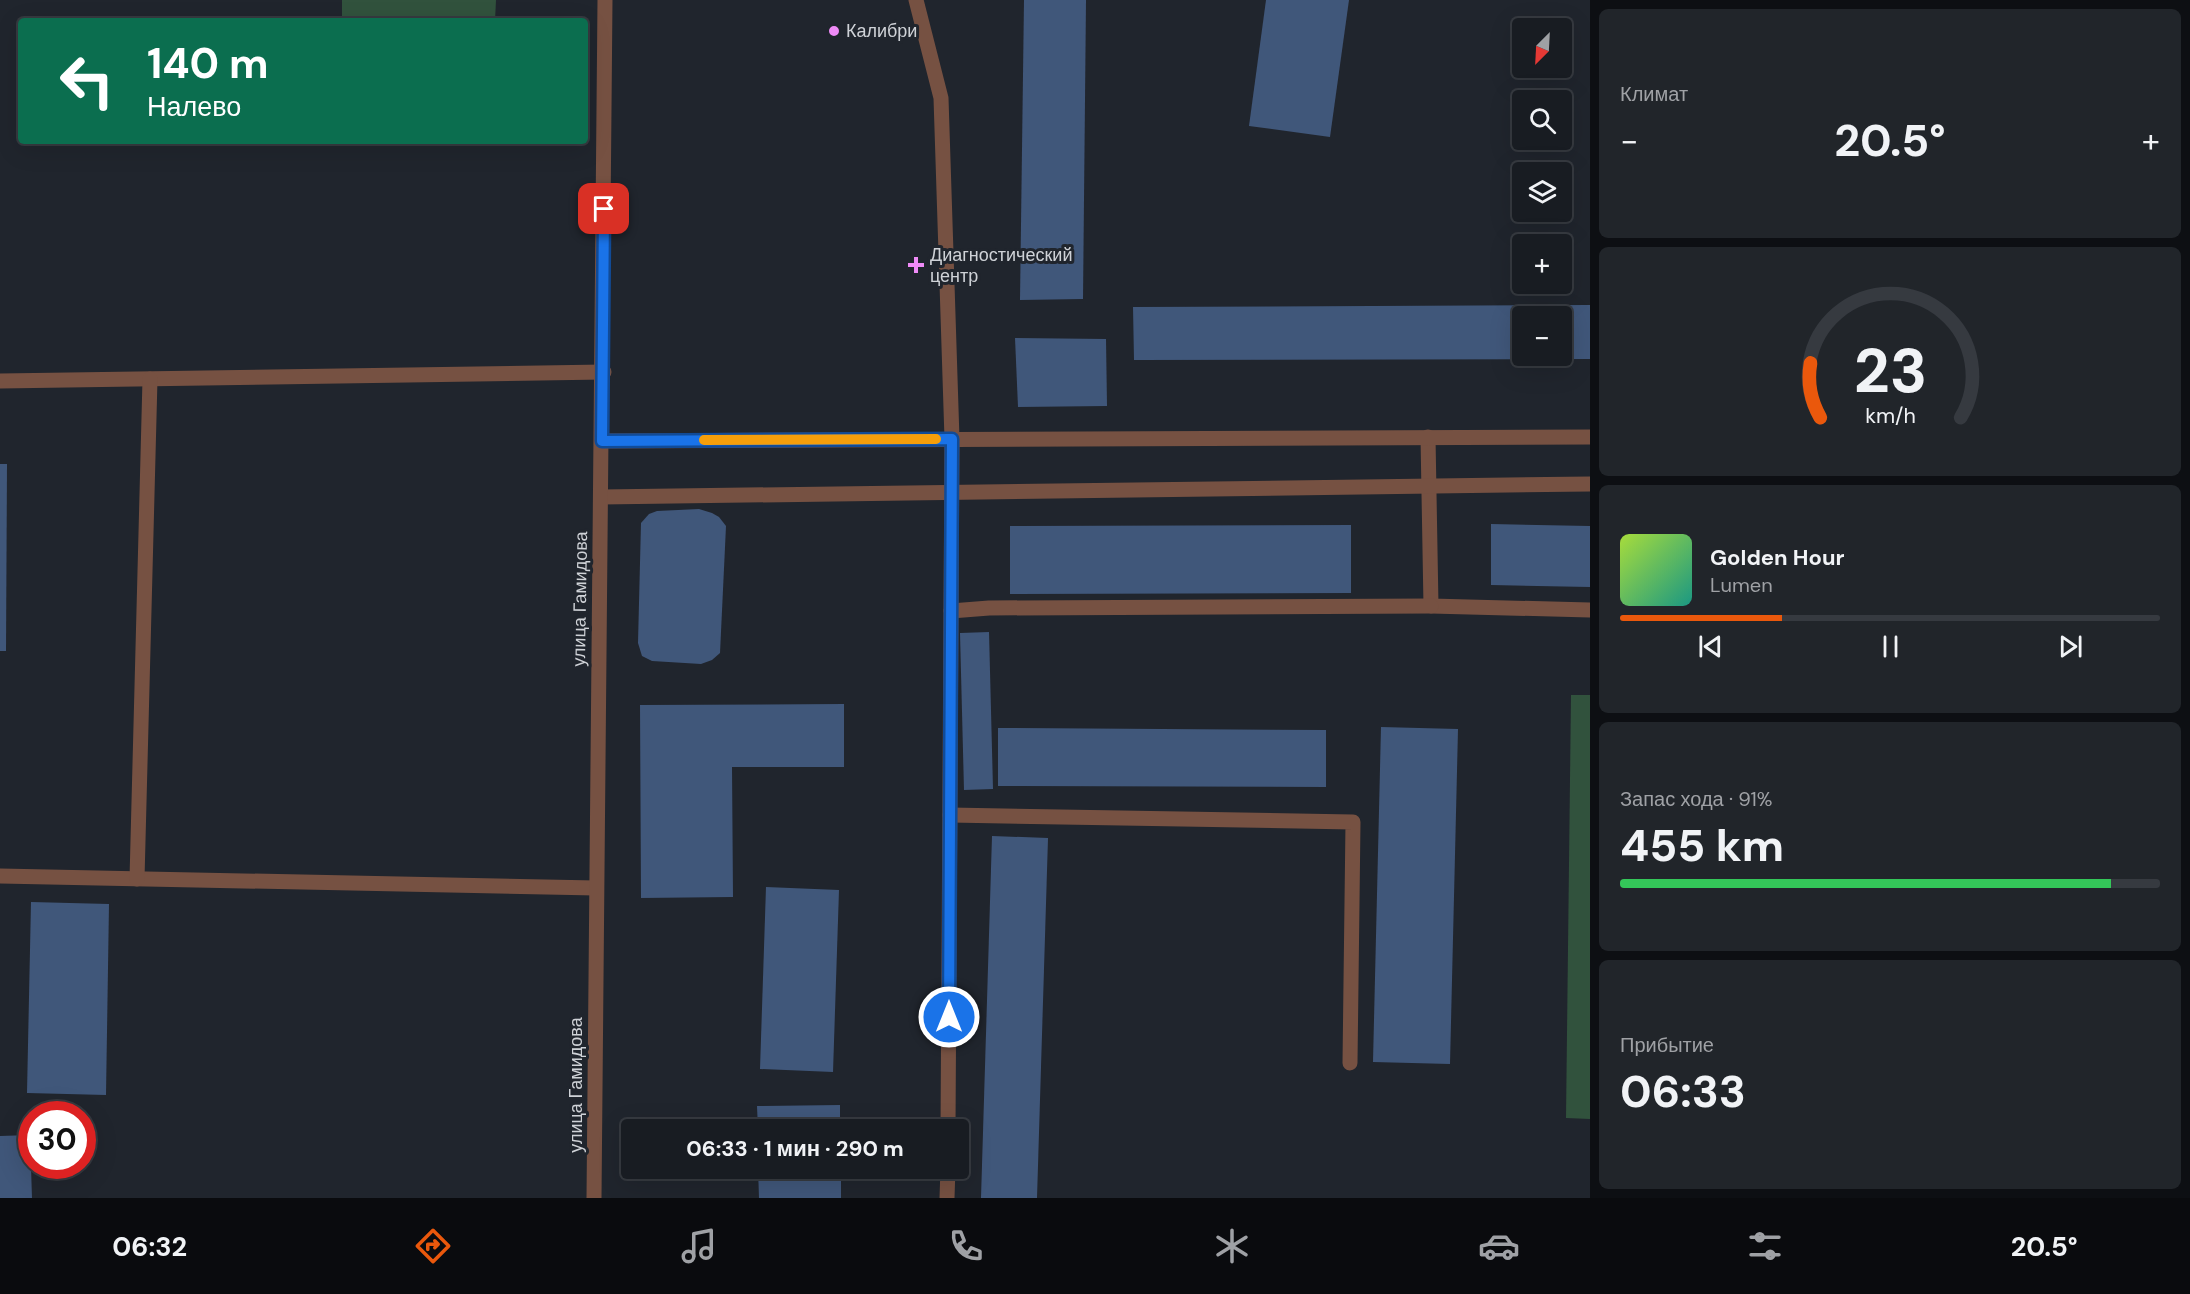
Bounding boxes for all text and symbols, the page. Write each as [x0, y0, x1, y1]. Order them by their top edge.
north arrow [1512, 18, 1572, 78]
map controls [1512, 18, 1572, 366]
place label: Калибри [846, 19, 917, 43]
marker: Калибри [827, 24, 841, 38]
text: 140 m [147, 36, 269, 91]
icon: left [48, 42, 126, 120]
text: Климат [1620, 81, 1688, 107]
text: Налево [147, 89, 241, 124]
button: search [1512, 90, 1572, 150]
text: 20.5° [1834, 111, 1946, 170]
text: − [1620, 119, 1638, 162]
text: + [2142, 119, 2160, 162]
button: layers [1512, 162, 1572, 222]
pin [578, 183, 629, 234]
icon: arrive [587, 192, 620, 225]
button: + [1512, 234, 1572, 294]
place label: Диагностический центр [930, 243, 1072, 288]
marker: Диагностический центр [907, 256, 925, 274]
button: − [1512, 306, 1572, 366]
text: 23 [1853, 330, 1927, 411]
text: km/h [1865, 403, 1915, 431]
street label: улица Гамидова [567, 530, 593, 667]
text: Golden Hour [1710, 543, 1845, 572]
text: Lumen [1710, 572, 1773, 598]
icon: previous [1694, 630, 1727, 663]
icon: pause [1874, 630, 1907, 663]
icon: next [2054, 630, 2087, 663]
text: Запас хода · 91% [1620, 786, 1773, 812]
text: 455 km [1620, 816, 1784, 875]
position arrow [917, 985, 981, 1049]
street label: улица Гамидова [564, 1016, 588, 1153]
text: Прибытие [1620, 1032, 1714, 1058]
text: 06:33 [1620, 1062, 1746, 1121]
speed limit sign: 30 [18, 1101, 96, 1179]
text: 06:33 · 1 мин · 290 m [686, 1134, 904, 1163]
icon: directions [412, 1225, 454, 1267]
icon: music [678, 1225, 720, 1267]
icon: phone [945, 1225, 987, 1267]
icon: climate [1211, 1225, 1253, 1267]
icon: car [1478, 1225, 1520, 1267]
icon: filters [1744, 1225, 1786, 1267]
text: 06:32 [112, 1229, 187, 1264]
text: 20.5° [2011, 1229, 2078, 1264]

